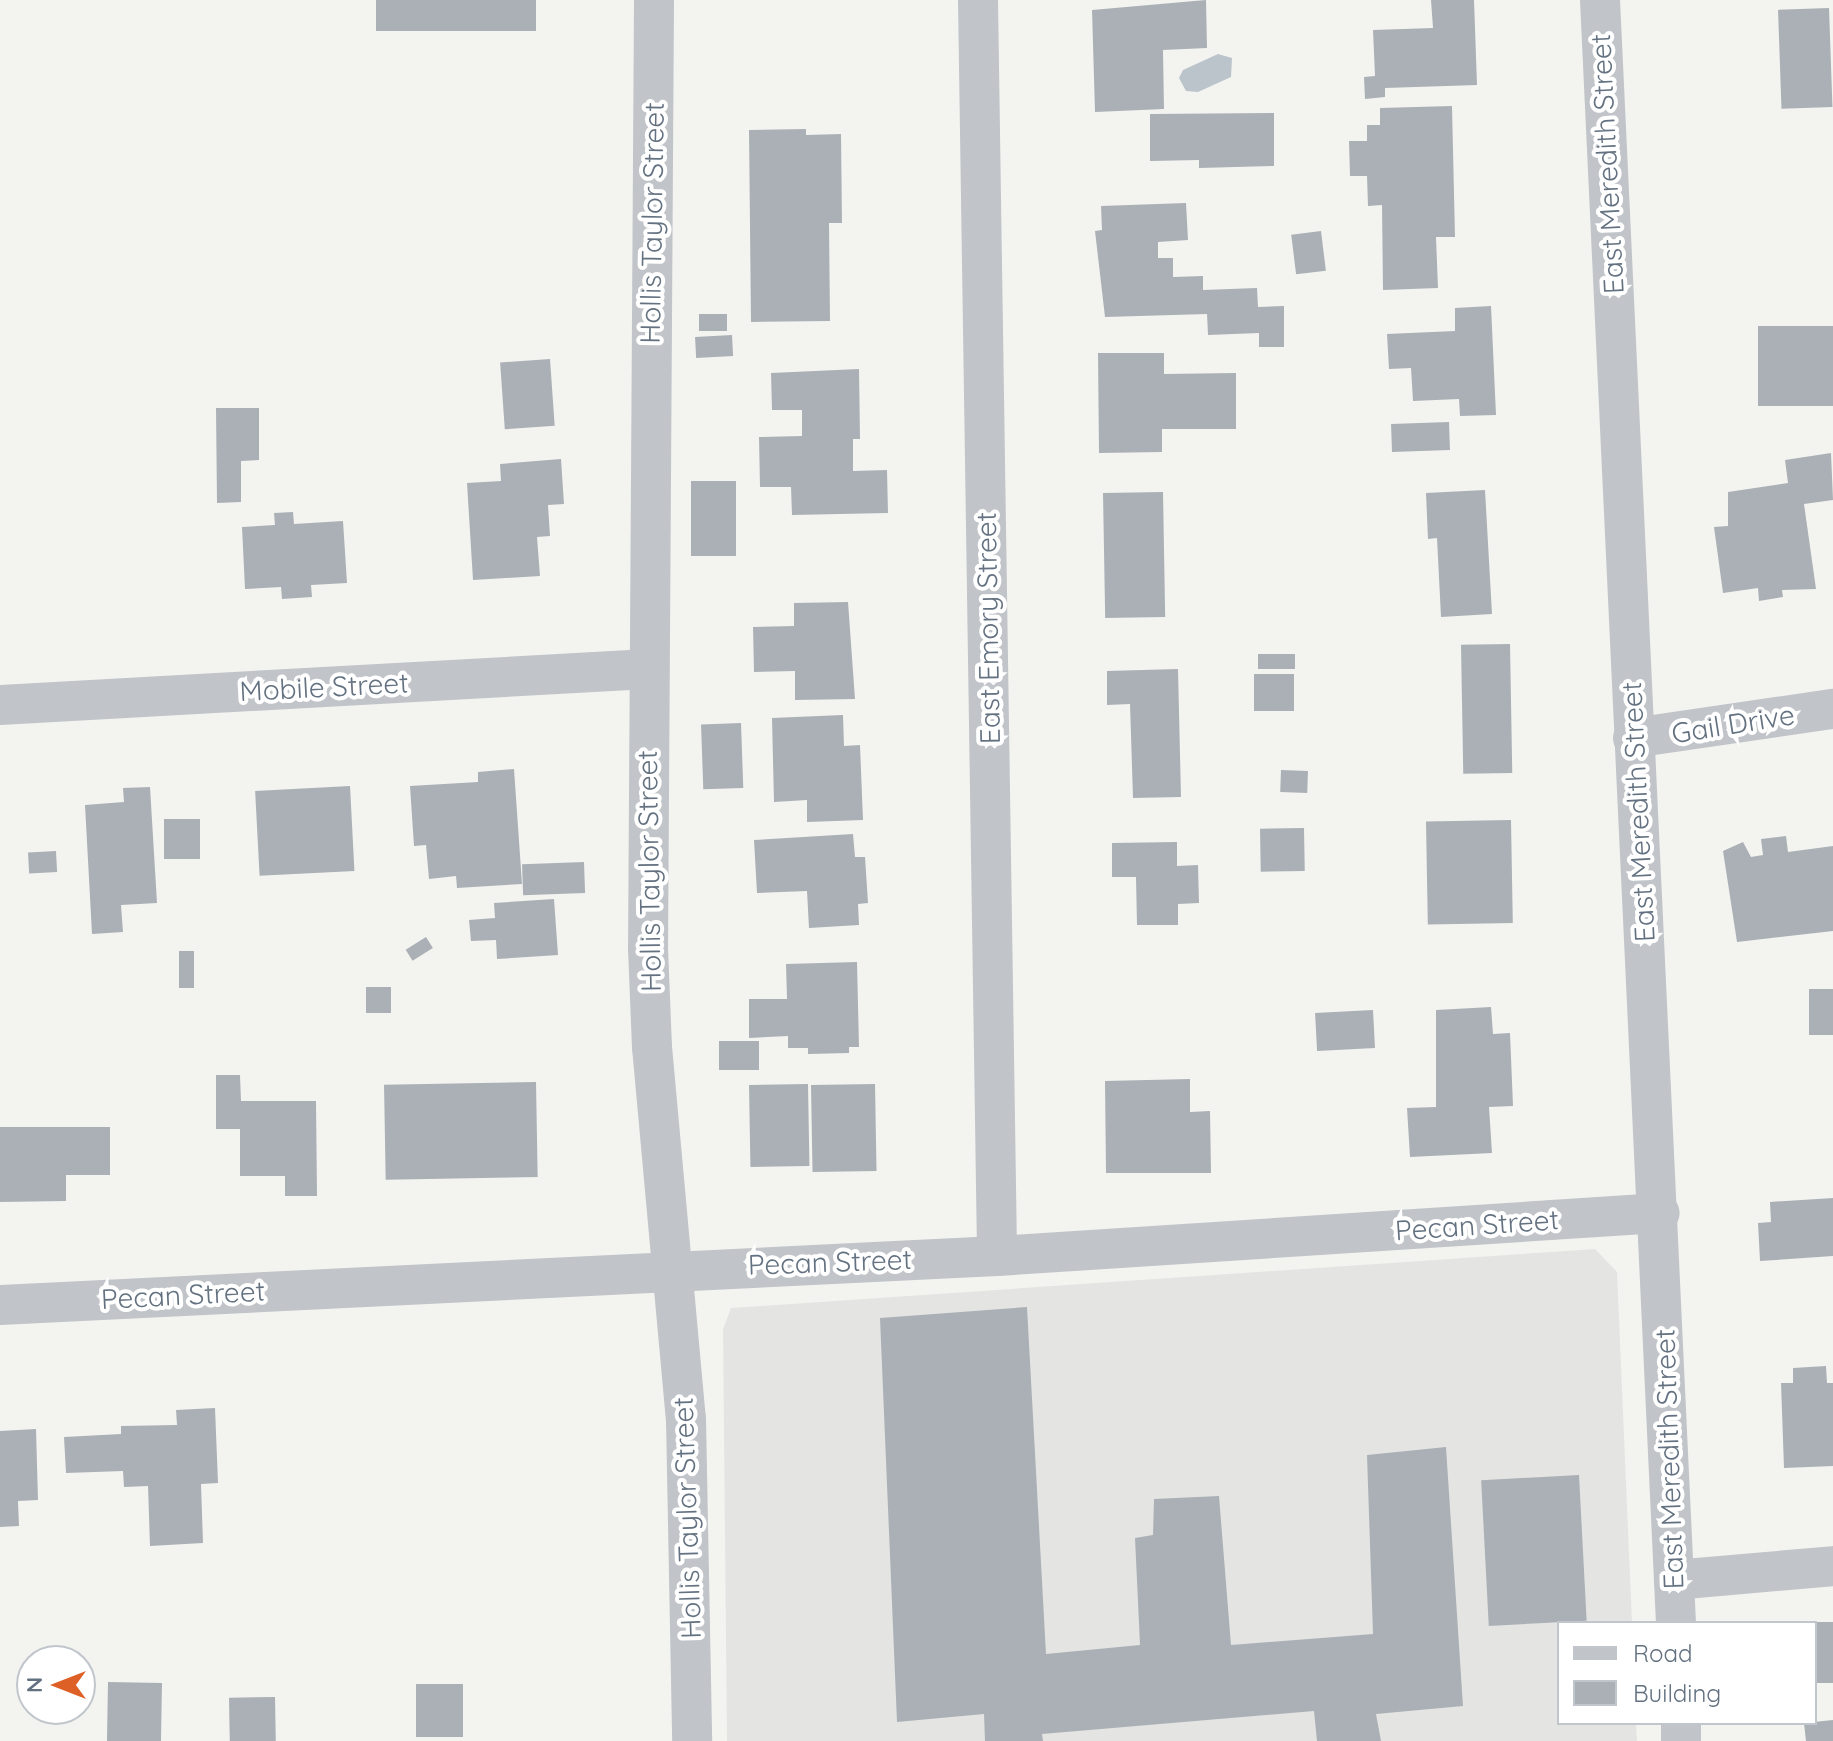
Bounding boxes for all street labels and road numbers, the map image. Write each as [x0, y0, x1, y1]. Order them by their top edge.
street label: East Meredith Street [1583, 33, 1631, 295]
street label: Hollis Taylor Street [633, 102, 671, 344]
street label: East Emory Street [969, 512, 1007, 744]
street label: Mobile Street [239, 666, 409, 708]
street label: East Meredith Street [1614, 681, 1662, 943]
street label: Gail Drive [1669, 698, 1797, 750]
street label: Hollis Taylor Street [630, 750, 668, 992]
street label: Pecan Street [1394, 1203, 1560, 1247]
street label: Pecan Street [747, 1242, 913, 1282]
street label: Pecan Street [100, 1274, 266, 1316]
street label: East Meredith Street [1648, 1328, 1690, 1590]
street label: Hollis Taylor Street [666, 1397, 708, 1639]

